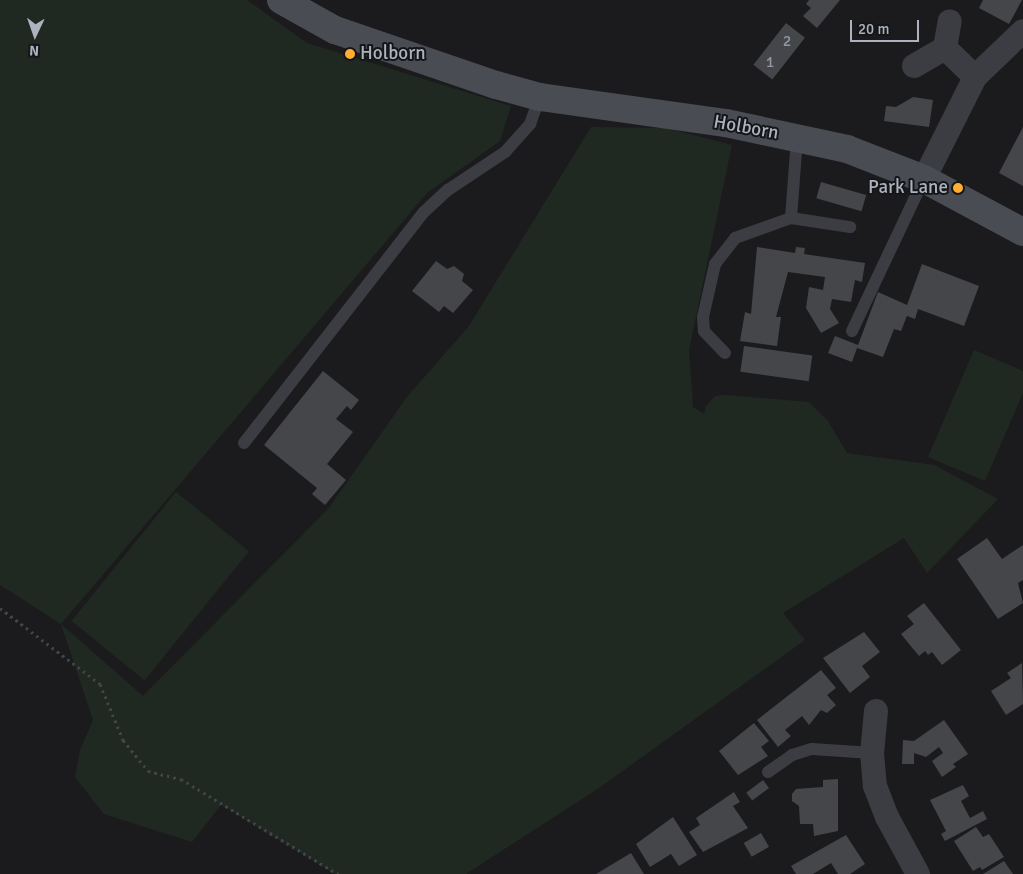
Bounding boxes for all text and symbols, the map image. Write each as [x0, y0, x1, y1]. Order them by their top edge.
north arrow [10, 10, 60, 60]
scale bar [853, 10, 922, 42]
text: 20 m [858, 20, 889, 38]
house number: 2 [783, 31, 791, 51]
text: N [29, 42, 40, 59]
place label: Holborn [360, 43, 426, 65]
marker: Holborn [344, 48, 356, 60]
house number: 1 [766, 52, 774, 72]
street label: Holborn [712, 111, 780, 145]
place label: Park Lane [868, 177, 948, 199]
marker: Park Lane [952, 182, 964, 194]

